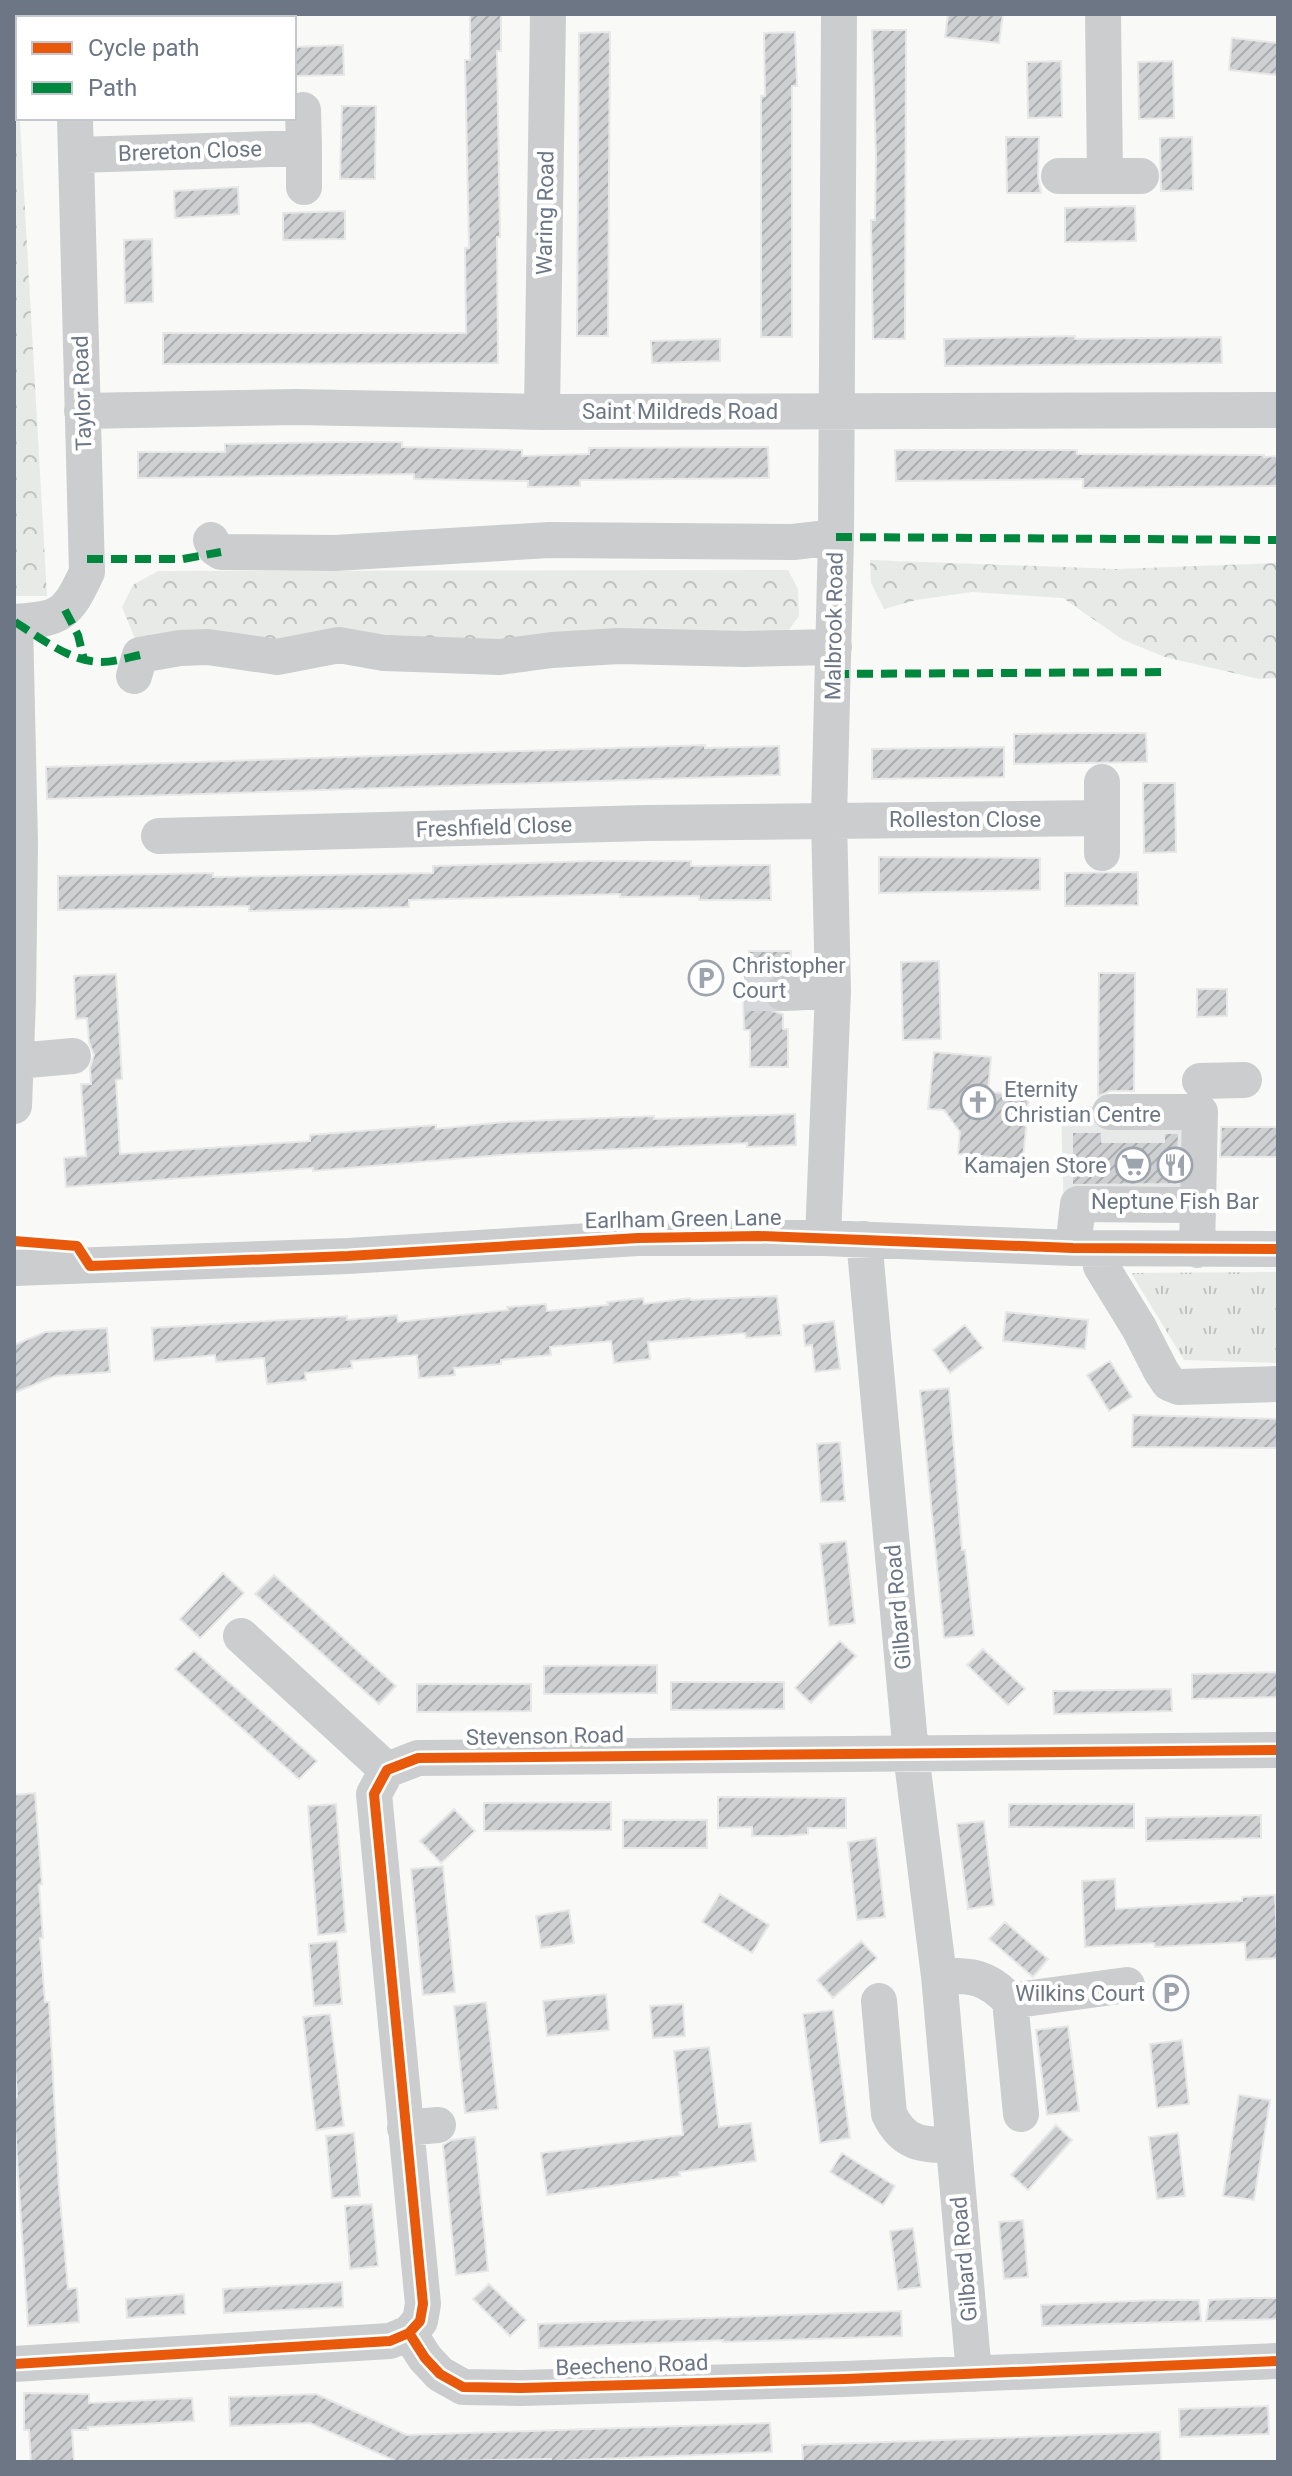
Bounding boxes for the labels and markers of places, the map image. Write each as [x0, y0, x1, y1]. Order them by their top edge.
place label: Christopher Court [732, 953, 846, 1003]
parking icon: Christopher Court [687, 959, 725, 997]
place label: Eternity Christian Centre [1004, 1077, 1161, 1127]
church icon: Eternity Christian Centre [959, 1083, 997, 1121]
supermarket icon: Kamajen Store [1114, 1146, 1152, 1184]
restaurant icon: Neptune Fish Bar [1156, 1146, 1194, 1184]
place label: Kamajen Store [964, 1153, 1107, 1178]
place label: Neptune Fish Bar [1091, 1189, 1259, 1214]
parking icon: Wilkins Court [1152, 1974, 1190, 2012]
place label: Wilkins Court [1015, 1981, 1145, 2006]

